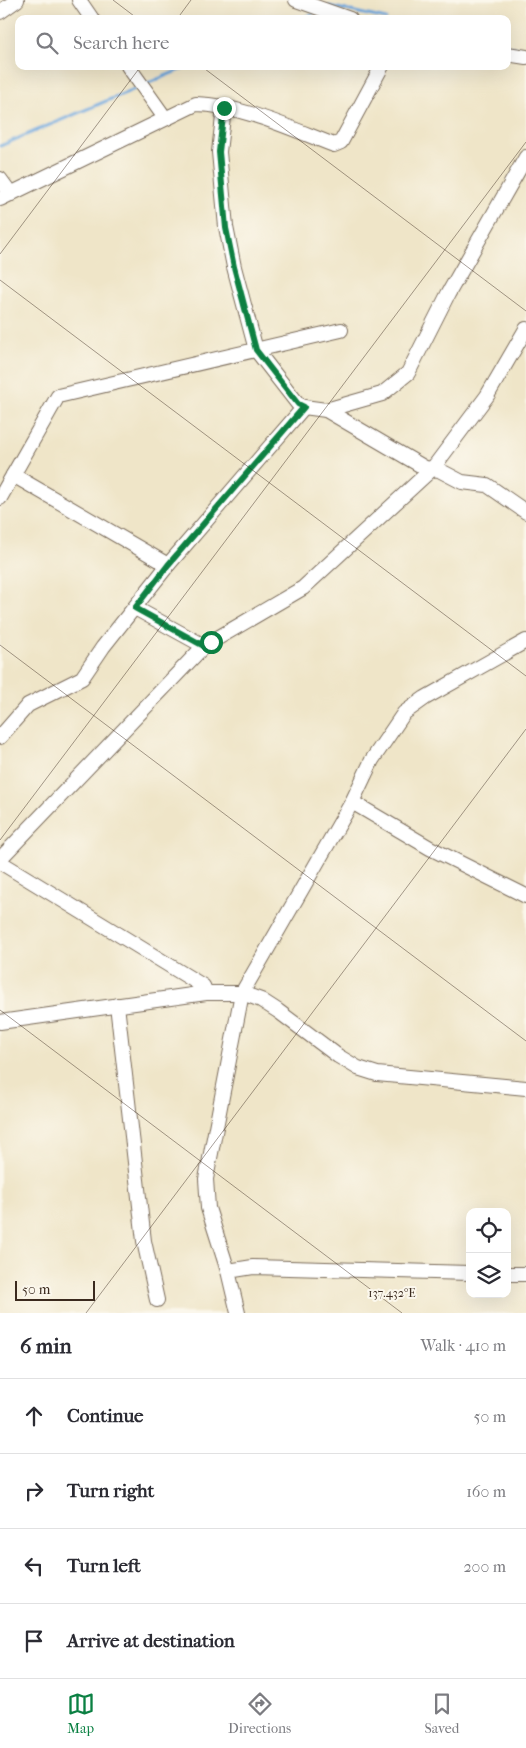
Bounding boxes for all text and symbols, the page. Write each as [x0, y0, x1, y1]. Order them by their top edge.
search box [15, 15, 511, 70]
icon: search [33, 29, 61, 57]
text: Search here [73, 32, 169, 54]
route end [213, 97, 236, 120]
route start [200, 631, 223, 654]
map controls [466, 1208, 511, 1298]
button: locate [466, 1208, 511, 1253]
button: layers [466, 1253, 511, 1298]
scale bar [15, 1278, 95, 1301]
text: 50 m [22, 1281, 50, 1298]
text: 137.432°E [368, 1286, 416, 1300]
text: 6 min [20, 1334, 72, 1358]
text: Walk · 410 m [421, 1336, 506, 1355]
icon: ahead [20, 1402, 48, 1430]
text: Continue [67, 1405, 143, 1427]
text: 50 m [474, 1407, 506, 1426]
icon: right [20, 1477, 48, 1505]
text: Turn right [67, 1480, 154, 1502]
text: 160 m [466, 1482, 506, 1501]
icon: left [20, 1552, 48, 1580]
text: Turn left [67, 1555, 141, 1577]
text: 200 m [463, 1557, 506, 1576]
icon: arrive [20, 1627, 48, 1655]
text: Arrive at destination [67, 1630, 235, 1652]
tab: Map [67, 1690, 95, 1737]
tab: Directions [228, 1690, 291, 1737]
tab: Saved [425, 1690, 459, 1737]

